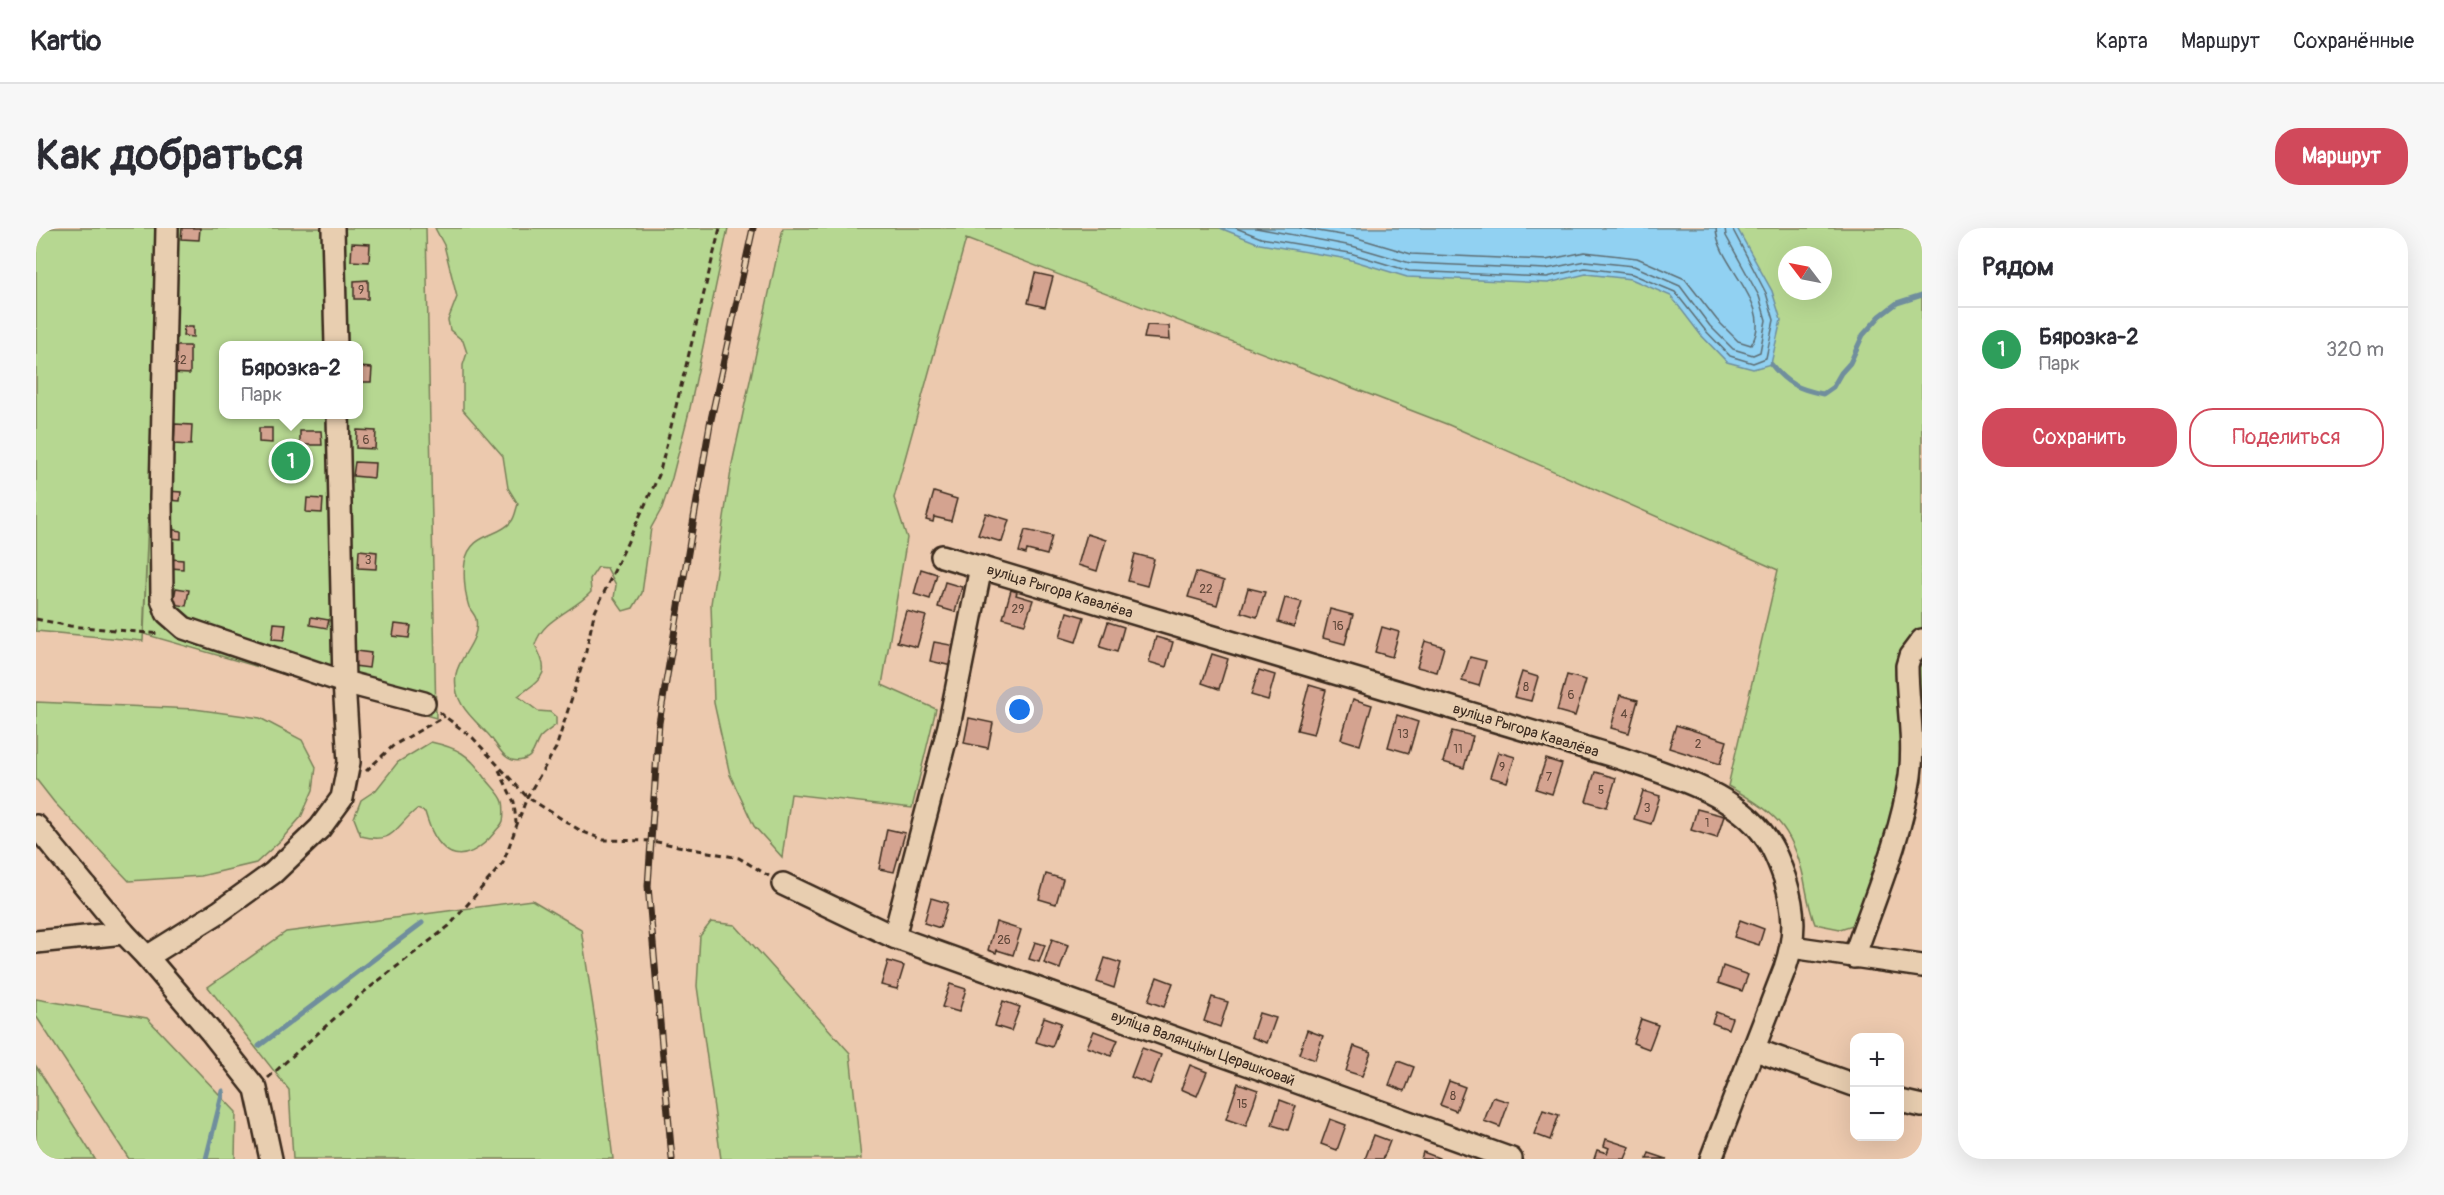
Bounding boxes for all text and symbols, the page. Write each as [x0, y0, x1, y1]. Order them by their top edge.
text: Kartio [30, 24, 101, 59]
text: Карта [2096, 28, 2148, 55]
text: Маршрут [2181, 28, 2260, 55]
text: Сохранённые [2293, 28, 2414, 55]
button: Маршрут [2275, 128, 2408, 185]
text: Как добраться [36, 130, 303, 182]
north arrow [1778, 246, 1832, 300]
text: Рядом [1982, 251, 2054, 283]
house number: 9 [358, 283, 364, 298]
text: Бярозка-2 [2039, 323, 2139, 351]
text: 1 [1998, 337, 2005, 362]
text: 320 m [2326, 337, 2384, 362]
popup [219, 341, 363, 419]
text: Парк [2039, 351, 2080, 376]
house number: 42 [173, 353, 187, 368]
text: Бярозка-2 [241, 354, 341, 382]
text: Парк [241, 382, 282, 407]
button: Сохранить [1982, 408, 2177, 467]
button: Поделиться [2189, 408, 2384, 467]
house number: 6 [363, 433, 370, 448]
pin: 1 [272, 438, 310, 484]
house number: 3 [365, 553, 372, 568]
street label: вуліца Рыгора Кавалёва [984, 560, 1135, 623]
house number: 22 [1199, 582, 1213, 597]
house number: 29 [1012, 602, 1024, 617]
house number: 16 [1332, 619, 1344, 634]
house number: 8 [1523, 680, 1529, 695]
house number: 6 [1568, 688, 1575, 703]
your location [1005, 695, 1034, 724]
street label: вуліца Рыгора Кавалёва [1450, 699, 1601, 762]
house number: 4 [1621, 707, 1628, 722]
house number: 13 [1397, 727, 1409, 742]
house number: 2 [1695, 737, 1702, 752]
house number: 11 [1453, 742, 1463, 757]
house number: 9 [1499, 760, 1505, 775]
house number: 7 [1546, 770, 1553, 785]
house number: 5 [1598, 783, 1604, 798]
house number: 3 [1644, 801, 1651, 816]
house number: 1 [1705, 816, 1709, 831]
house number: 26 [997, 933, 1011, 948]
street label: вуліца Валянціны Церашковай [1108, 1006, 1297, 1091]
map controls [1850, 1033, 1904, 1141]
button: + [1850, 1033, 1904, 1087]
button: − [1850, 1087, 1904, 1141]
house number: 8 [1450, 1089, 1456, 1104]
house number: 15 [1236, 1097, 1248, 1112]

